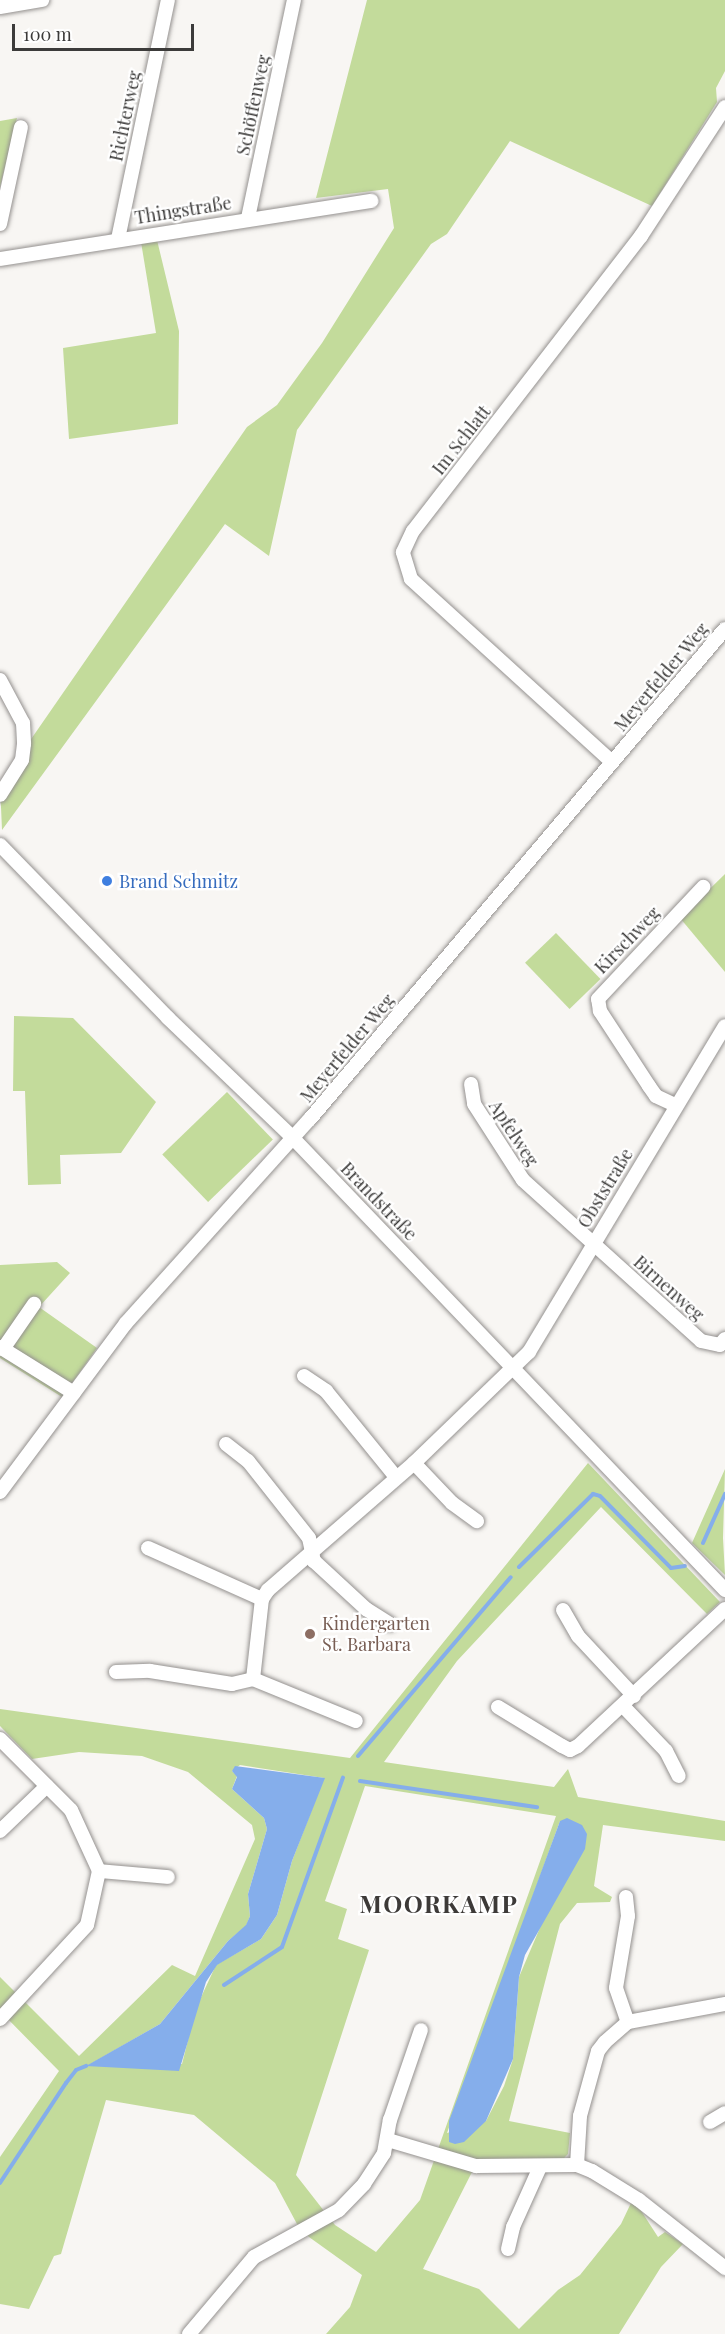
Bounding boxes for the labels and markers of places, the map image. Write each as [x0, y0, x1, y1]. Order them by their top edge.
place label: Brand Schmitz [119, 870, 238, 892]
marker: Brand Schmitz [100, 874, 114, 888]
place label: Kindergarten St. Barbara [322, 1613, 430, 1656]
marker: Kindergarten St. Barbara [303, 1627, 317, 1641]

